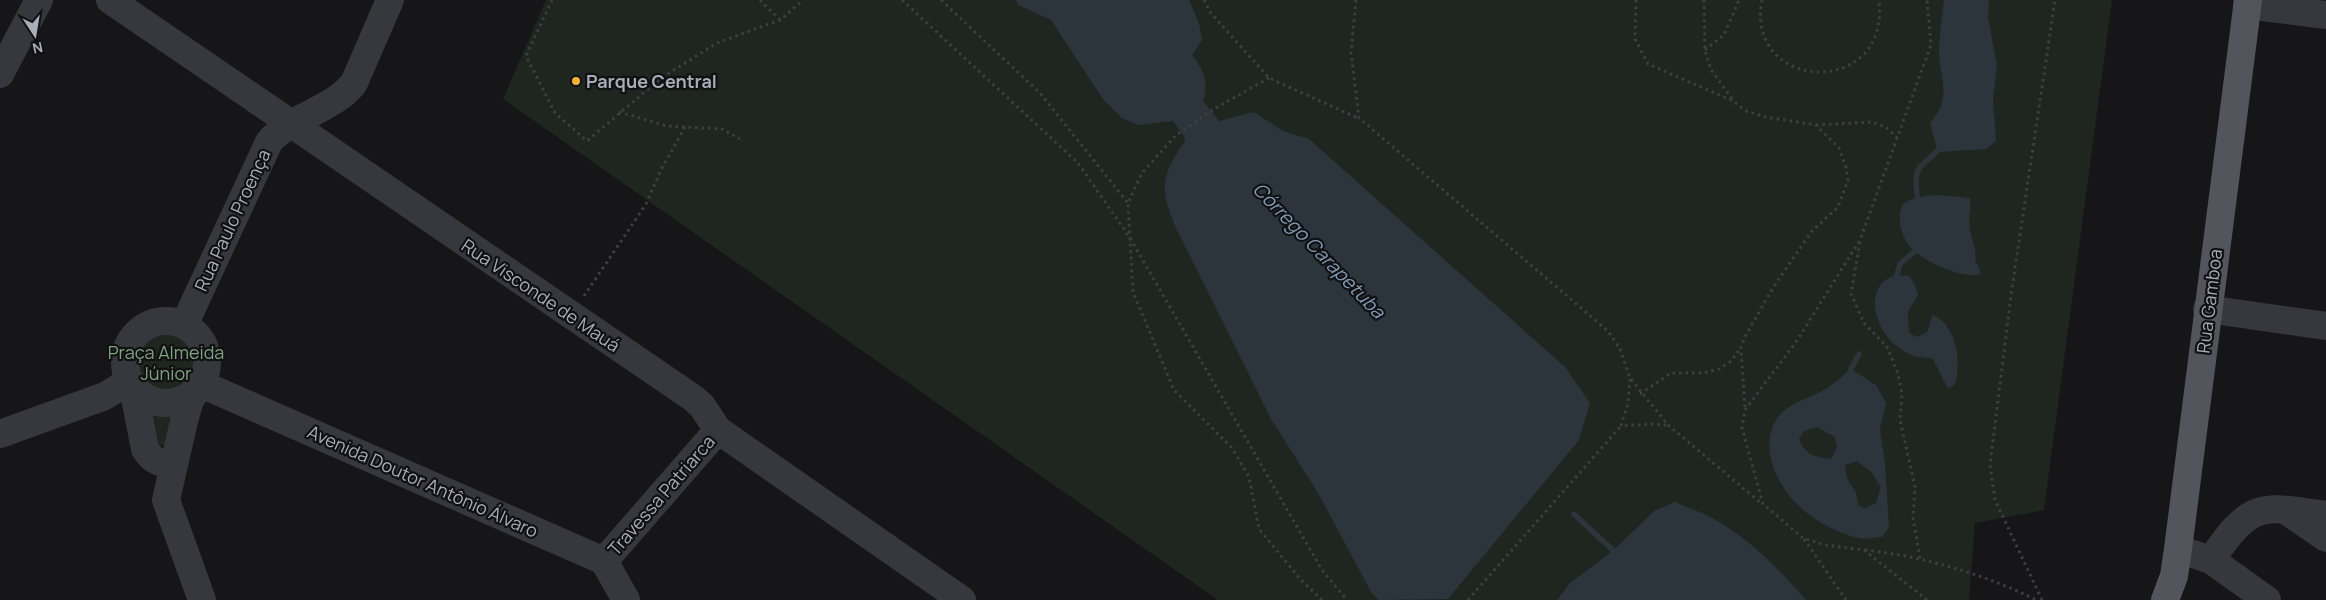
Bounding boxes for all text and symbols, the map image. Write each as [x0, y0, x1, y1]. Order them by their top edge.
north arrow [10, 10, 60, 60]
text: N [31, 38, 45, 59]
place label: Parque Central [586, 69, 717, 93]
marker: Parque Central [570, 75, 582, 87]
street label: Rua Paulo Proença [189, 145, 275, 295]
water label: Córrego Carapetuba [1247, 176, 1392, 325]
street label: Rua Visconde de Mauá [457, 233, 625, 357]
street label: Rua Gamboa [2191, 247, 2227, 355]
park label: Praça Almeida Júnior [108, 340, 224, 385]
street label: Avenida Doutor Antônio Álvaro [304, 419, 542, 543]
street label: Travessa Patriarca [602, 430, 720, 560]

